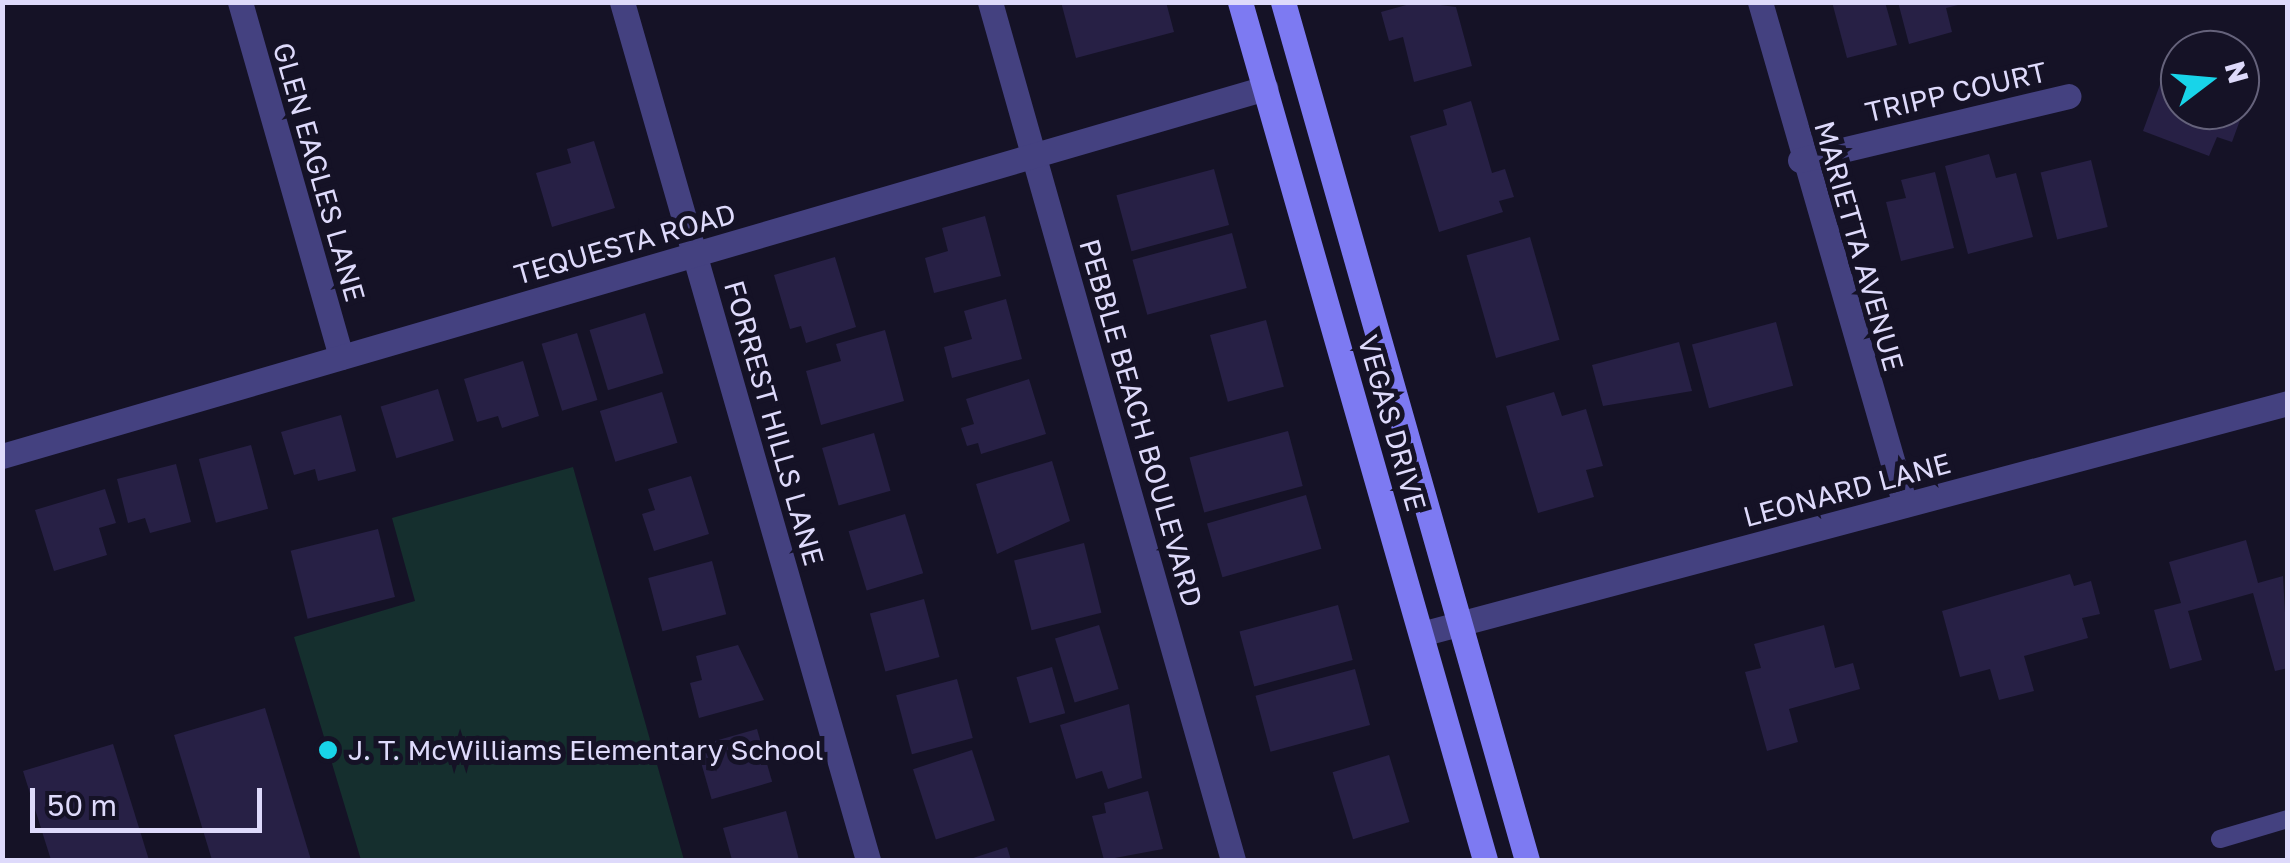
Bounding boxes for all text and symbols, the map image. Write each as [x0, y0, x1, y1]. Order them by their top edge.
north arrow [2160, 30, 2260, 130]
street label: GLEN EAGLES LANE [266, 39, 372, 305]
street label: TRIPP COURT [1862, 55, 2050, 129]
text: N [2219, 57, 2256, 87]
street label: MARIETTA AVENUE [1807, 117, 1911, 375]
street label: TEQUESTA ROAD [510, 196, 740, 292]
street label: PEBBLE BEACH BOULEVARD [1072, 235, 1210, 611]
street label: FORREST HILLS LANE [717, 277, 831, 569]
street label: VEGAS DRIVE [1351, 331, 1433, 515]
street label: LEONARD LANE [1740, 446, 1954, 534]
place label: J. T. McWilliams Elementary School [348, 733, 823, 767]
marker: J. T. McWilliams Elementary School [317, 739, 339, 761]
scale bar [35, 768, 268, 830]
text: 50 m [47, 787, 117, 823]

